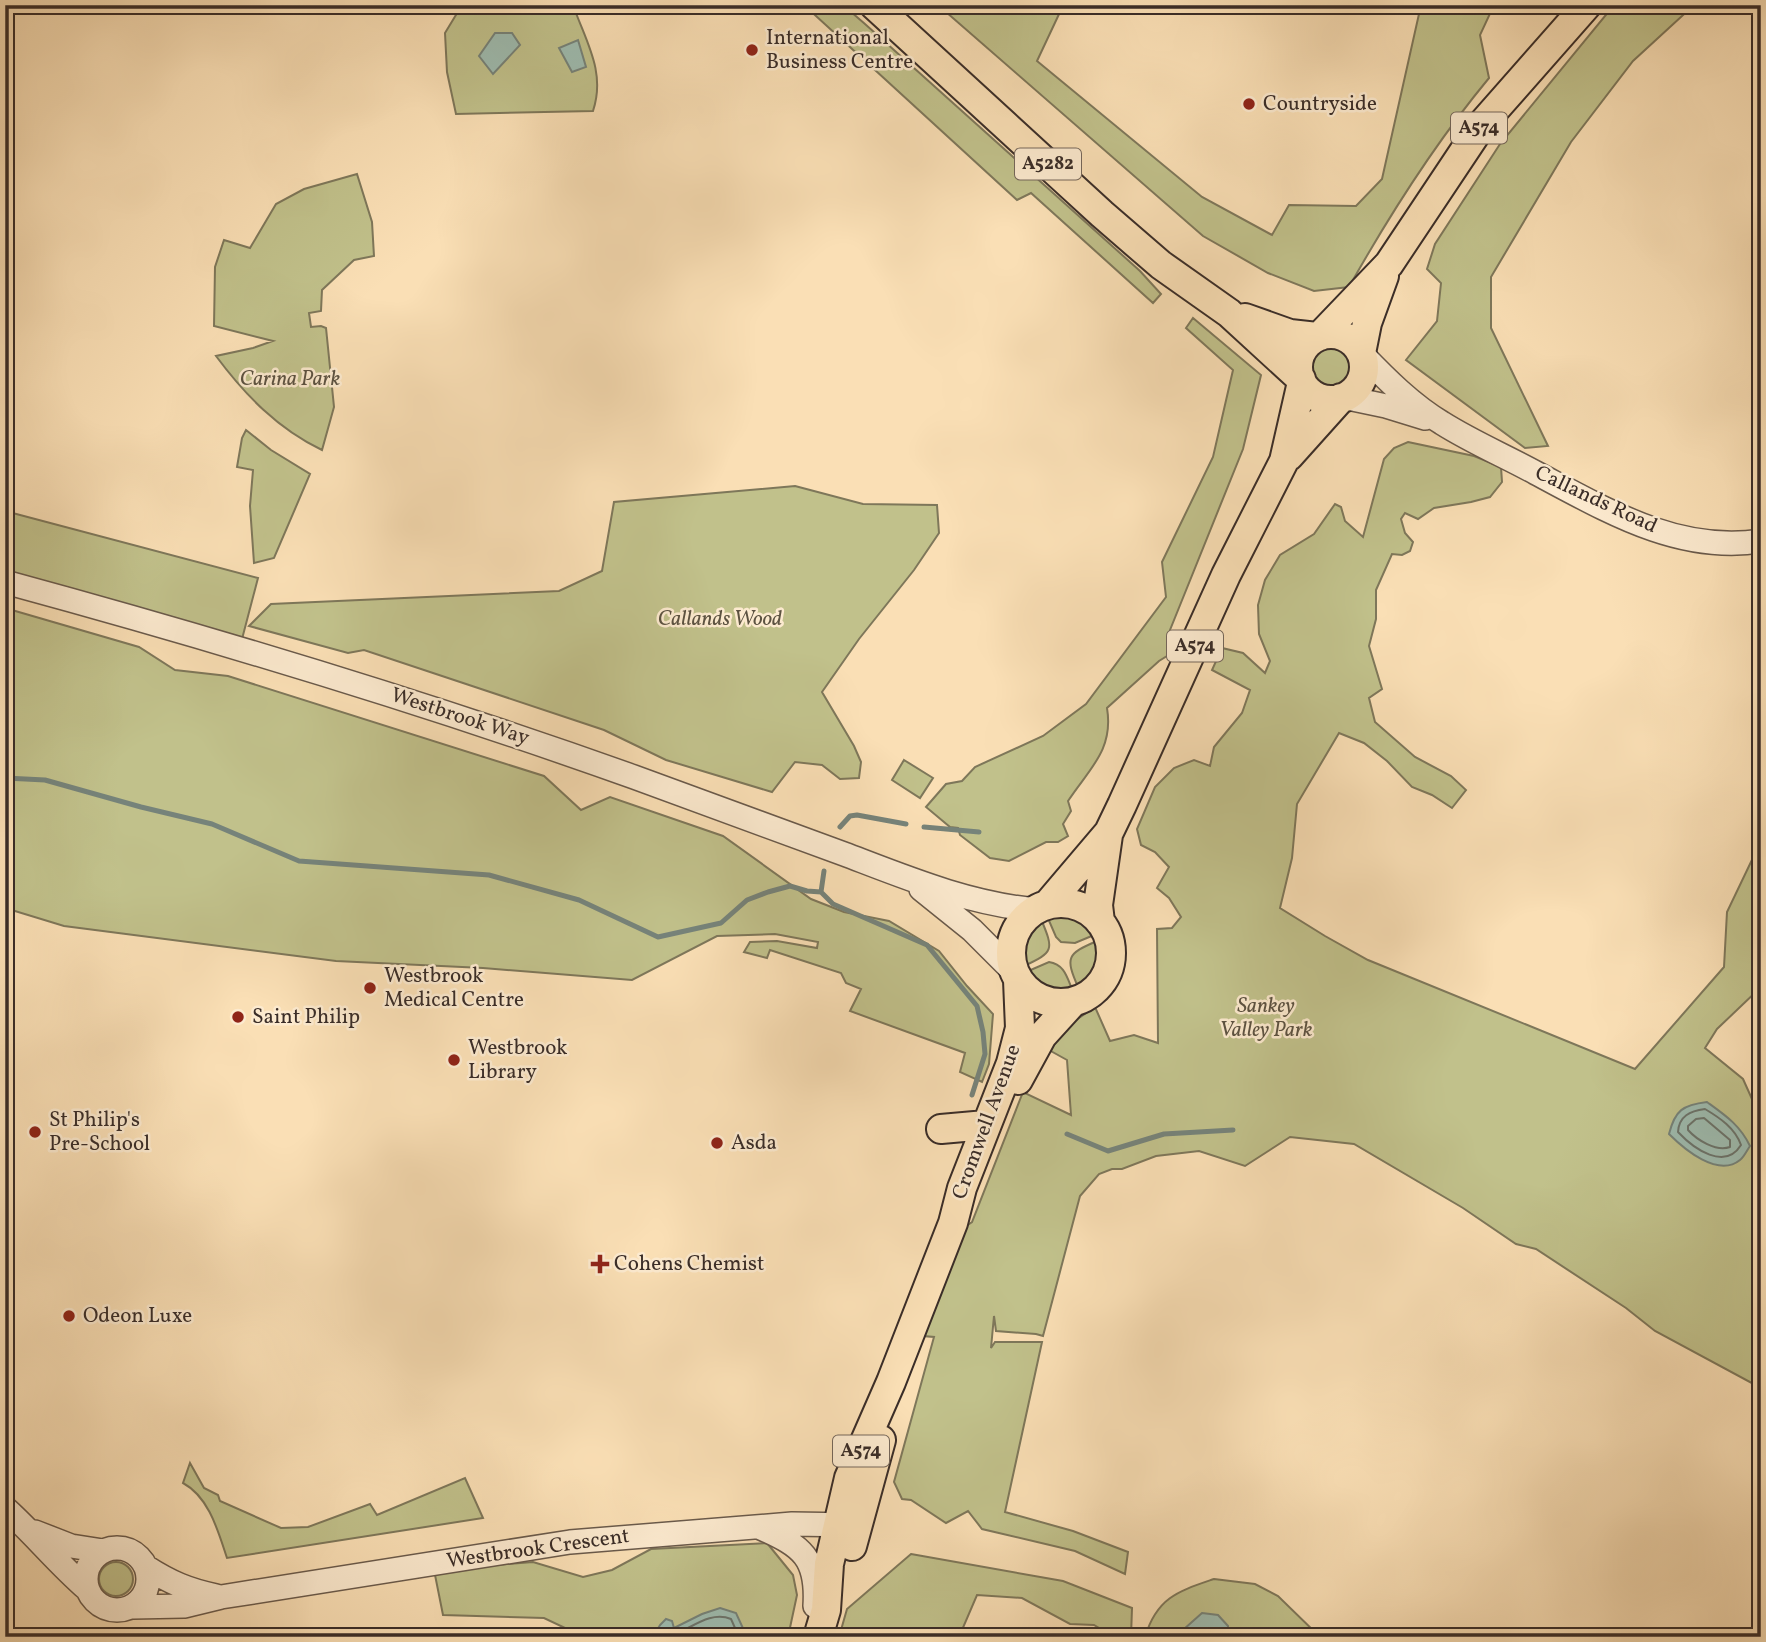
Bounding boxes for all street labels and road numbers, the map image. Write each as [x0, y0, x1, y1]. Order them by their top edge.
road number: A574 [1451, 112, 1507, 144]
road number: A5282 [1015, 148, 1081, 180]
street label: Callands Road [1530, 459, 1662, 541]
road number: A574 [1167, 631, 1223, 662]
street label: Westbrook Way [387, 681, 534, 753]
street label: Cromwell Avenue [946, 1040, 1028, 1203]
road number: A574 [833, 1436, 889, 1466]
street label: Westbrook Crescent [445, 1522, 631, 1576]

